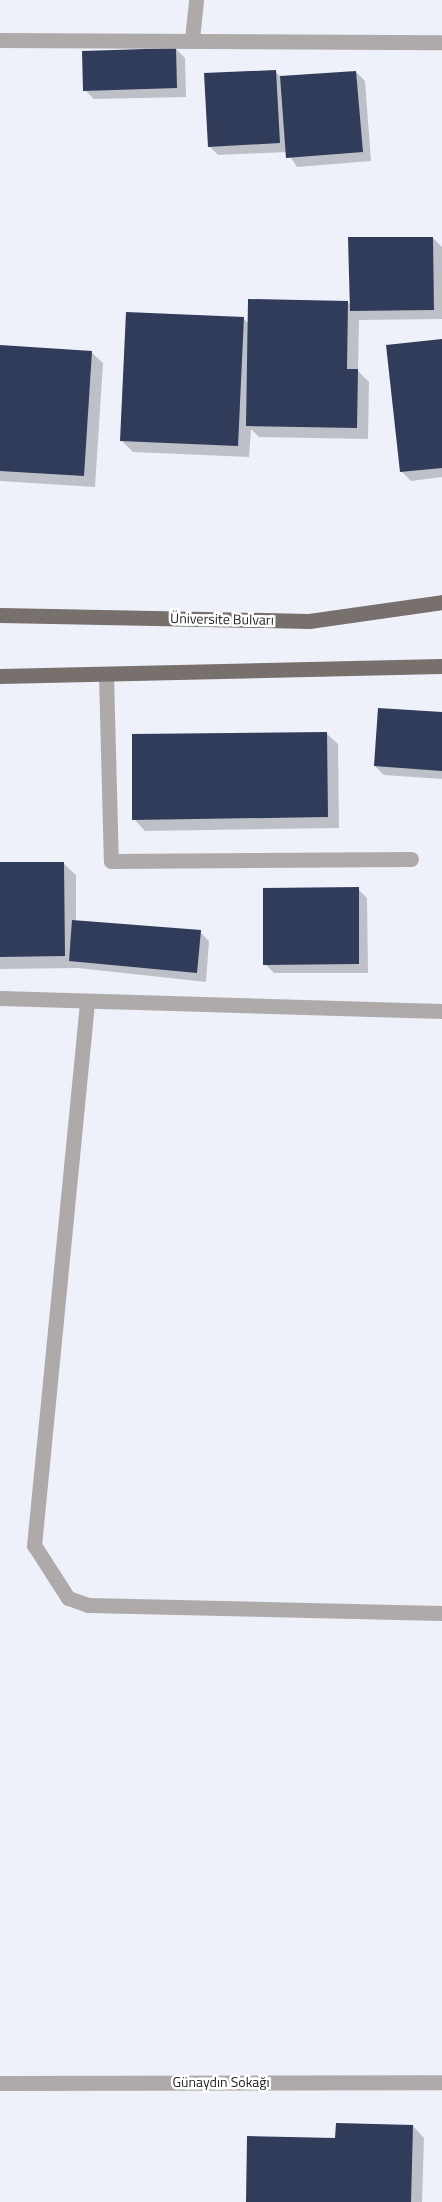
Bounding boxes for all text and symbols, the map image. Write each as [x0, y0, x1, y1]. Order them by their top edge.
street label: Üniversite Bulvarı [170, 610, 274, 628]
street label: Günaydın Sokağı [172, 2074, 270, 2090]

